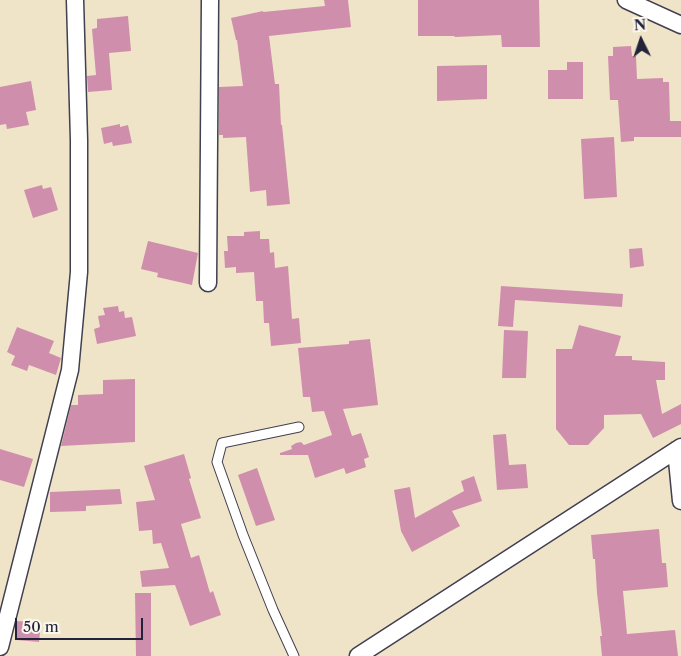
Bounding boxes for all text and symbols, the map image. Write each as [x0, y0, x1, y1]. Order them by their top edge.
north arrow [616, 15, 666, 65]
text: N [633, 16, 647, 34]
scale bar [18, 608, 145, 640]
text: 50 m [23, 617, 59, 636]

